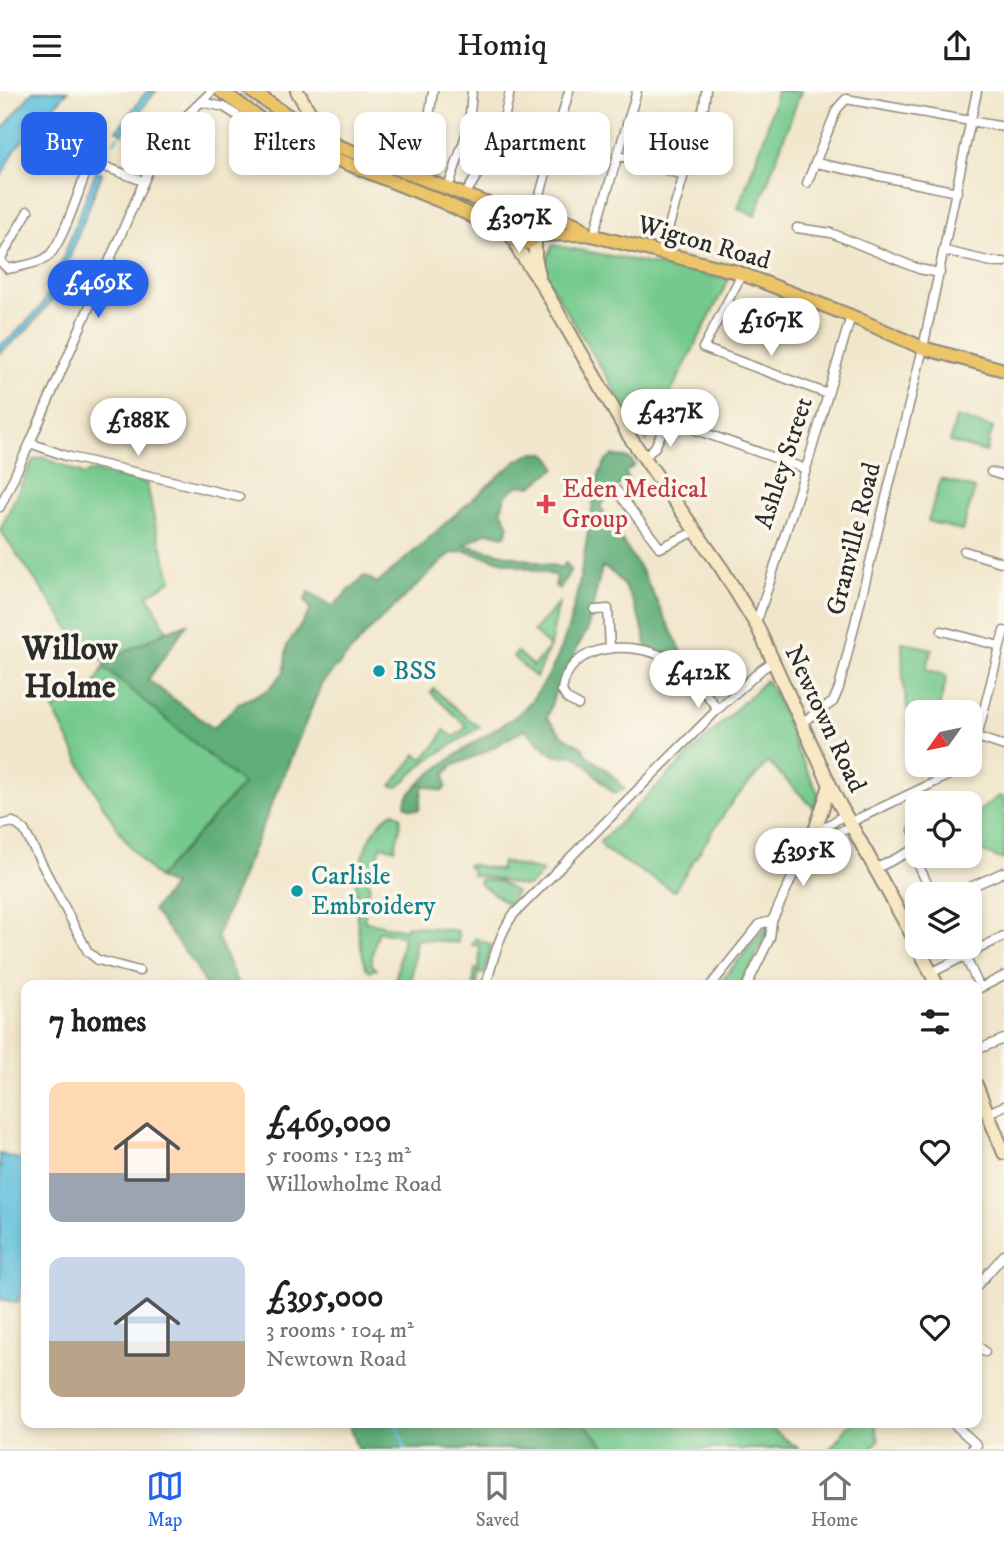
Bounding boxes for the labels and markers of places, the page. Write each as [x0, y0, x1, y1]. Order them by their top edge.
pin: £307K [470, 195, 568, 255]
pin: £469K [49, 261, 147, 320]
pin: £167K [722, 299, 820, 358]
pin: £437K [621, 389, 719, 449]
pin: £188K [89, 399, 187, 458]
place label: Eden Medical Group [562, 473, 707, 536]
marker: Eden Medical Group [536, 494, 556, 514]
pin: £412K [649, 651, 747, 710]
place label: BSS [393, 655, 437, 688]
marker: BSS [371, 663, 387, 679]
pin: £395K [754, 829, 852, 888]
place label: Carlisle Embroidery [311, 860, 436, 923]
marker: Carlisle Embroidery [289, 883, 305, 899]

